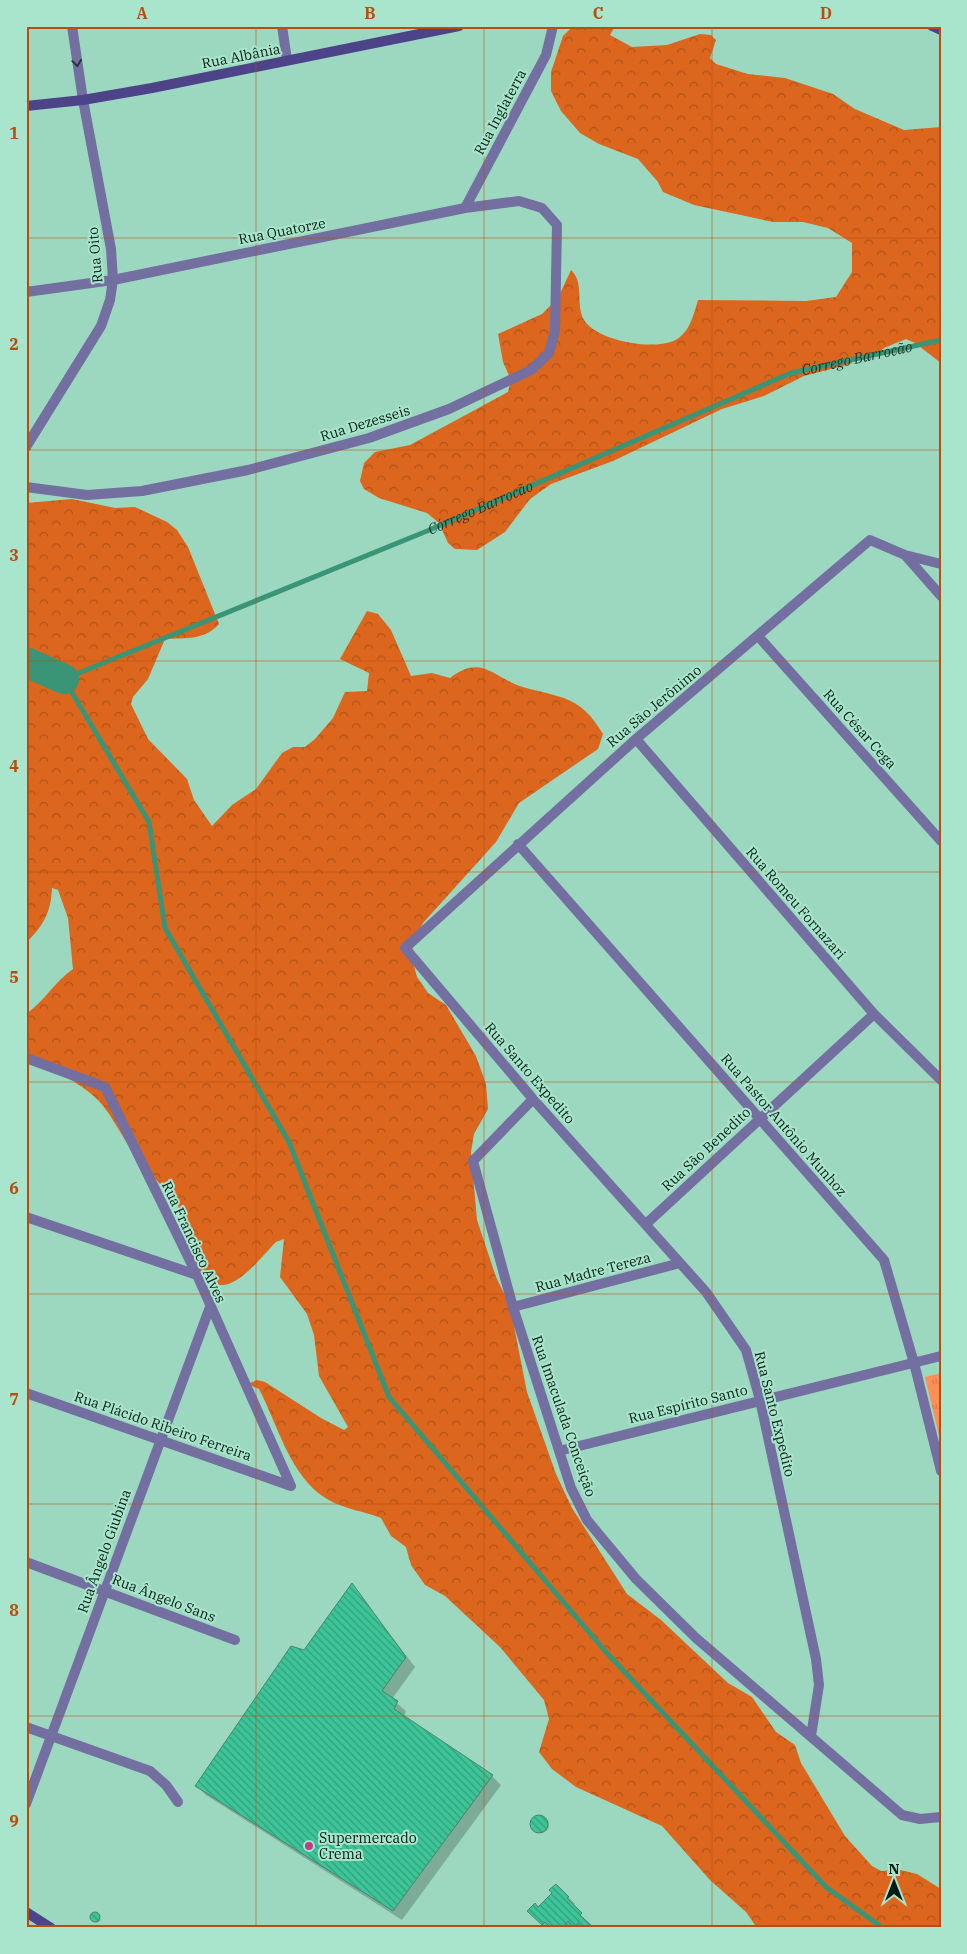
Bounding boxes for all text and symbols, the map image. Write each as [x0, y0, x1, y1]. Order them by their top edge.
text: A [136, 3, 148, 23]
text: B [364, 3, 376, 23]
text: C [593, 3, 603, 23]
text: D [820, 3, 832, 23]
street label: Rua Albânia [200, 39, 282, 72]
one-way arrow [71, 59, 82, 67]
street label: Rua Inglaterra [470, 66, 530, 158]
text: 1 [9, 123, 19, 143]
street label: Rua Quatorze [237, 214, 327, 248]
street label: Rua Oito [84, 226, 106, 284]
text: 2 [9, 334, 19, 354]
water label: Córrego Barrocão [799, 337, 914, 379]
street label: Rua Dezesseis [318, 401, 412, 445]
water label: Córrego Barrocão [425, 476, 536, 539]
text: 3 [9, 545, 19, 565]
street label: Rua São Jerônimo [603, 661, 705, 751]
street label: Rua César Cega [820, 685, 901, 773]
text: 4 [9, 756, 19, 776]
street label: Rua Romeu Fornazari [742, 843, 850, 963]
text: 5 [9, 967, 19, 987]
street label: Rua Santo Expedito [481, 1019, 579, 1128]
street label: Rua Pastor Antônio Munhoz [717, 1050, 851, 1200]
street label: Rua São Benedito [658, 1103, 754, 1195]
text: 6 [9, 1178, 19, 1198]
street label: Rua Francisco Alves [158, 1178, 230, 1306]
street label: Rua Madre Tereza [533, 1248, 653, 1296]
street label: Rua Imaculada Conceição [528, 1333, 600, 1499]
street label: Rua Santo Expedito [751, 1349, 799, 1479]
street label: Rua Espírito Santo [627, 1380, 749, 1427]
street label: Rua Plácido Ribeiro Ferreira [72, 1387, 254, 1465]
text: 7 [9, 1389, 19, 1409]
street label: Rua Ângelo Giubina [73, 1486, 135, 1615]
street label: Rua Ângelo Sans [110, 1570, 218, 1626]
text: 8 [9, 1600, 19, 1620]
text: 9 [9, 1811, 19, 1831]
place label: Supermercado Crema [319, 1829, 417, 1863]
marker: Supermercado Crema [303, 1840, 315, 1852]
north arrow [870, 1856, 920, 1906]
text: N [888, 1860, 900, 1878]

